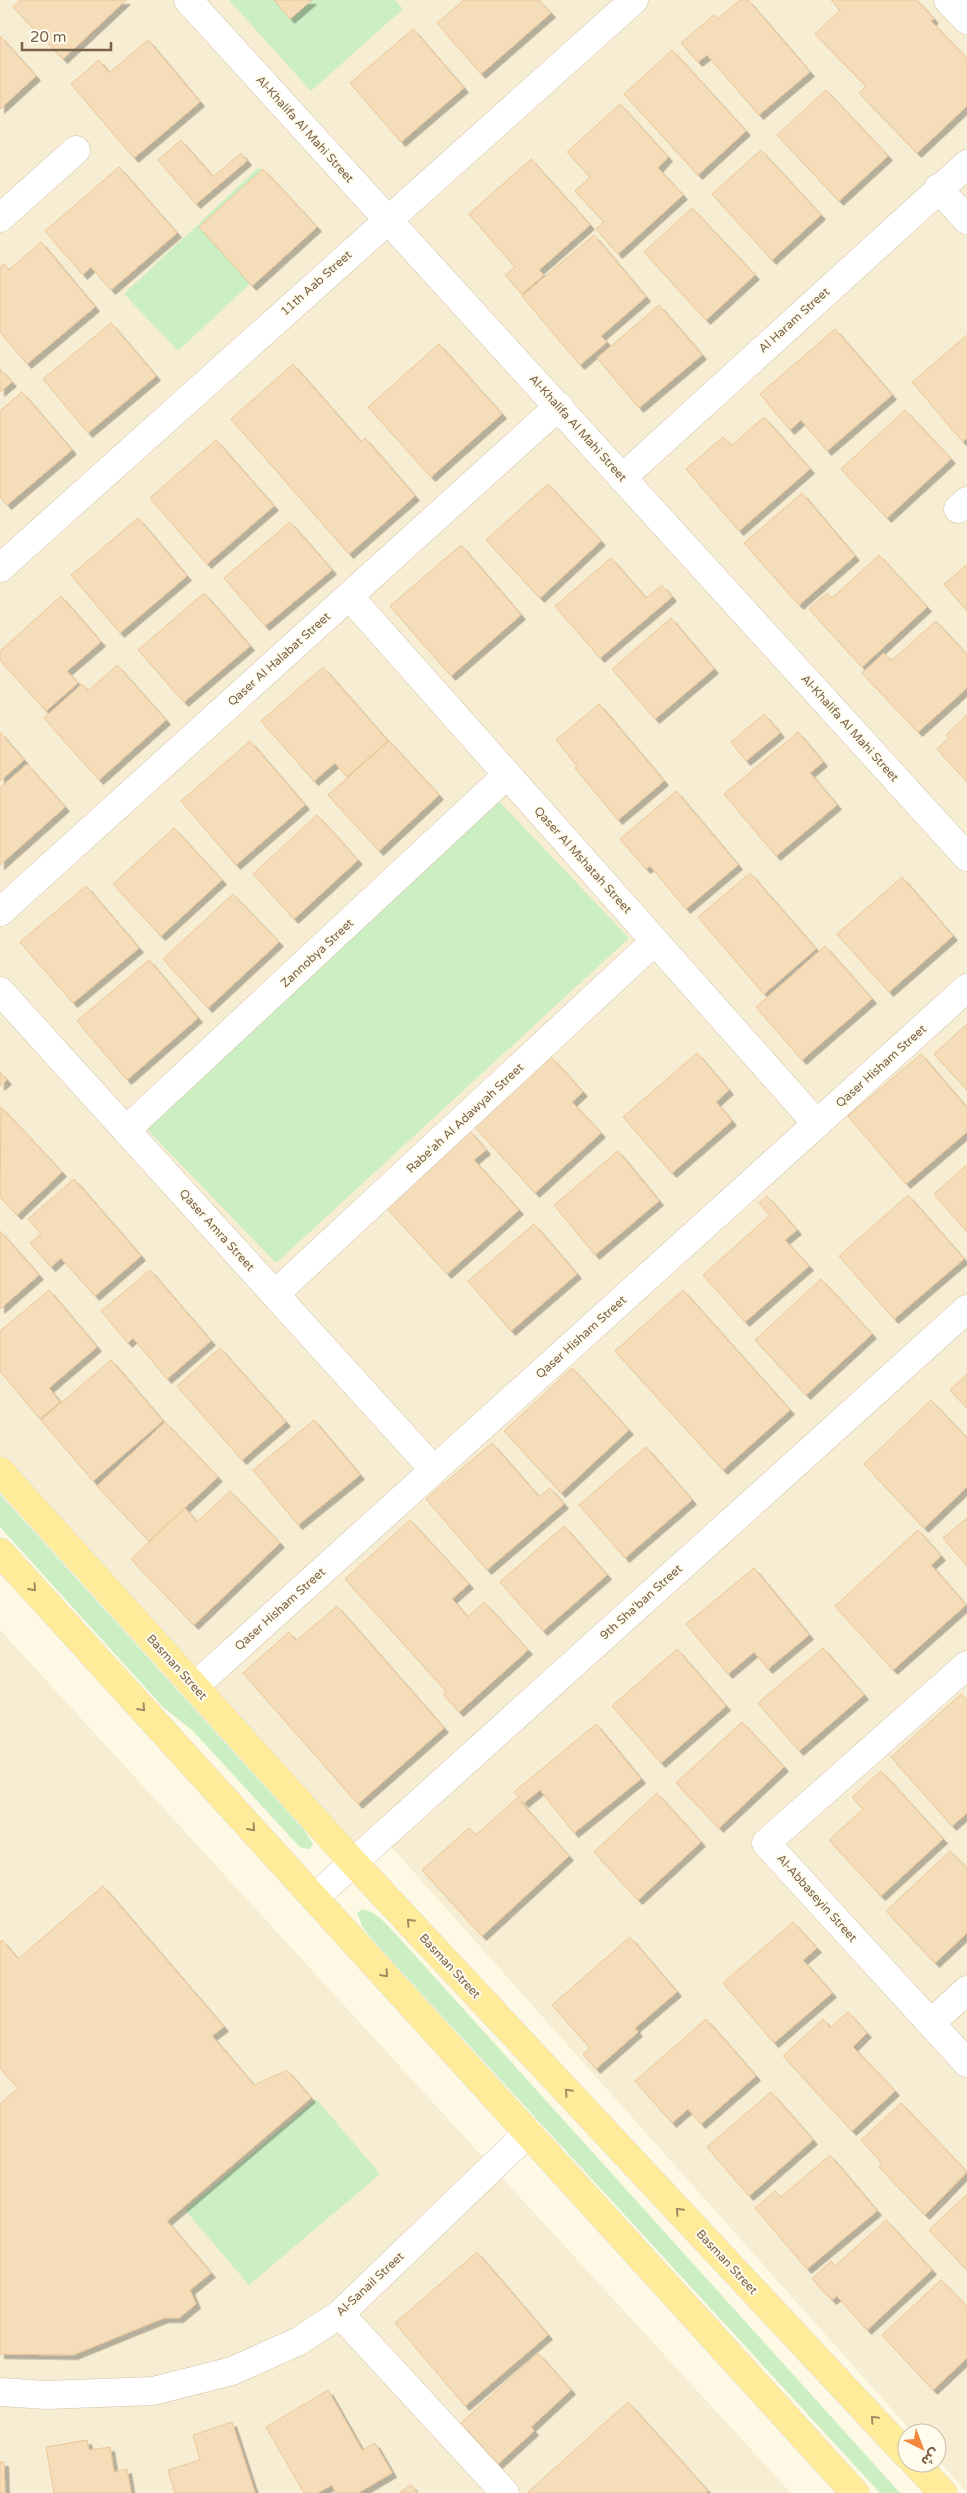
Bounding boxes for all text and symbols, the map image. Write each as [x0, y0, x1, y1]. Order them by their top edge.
scale bar [22, 20, 111, 52]
text: 20 m [30, 28, 67, 46]
street label: Al-Khalifa Al Mahi Street [253, 73, 357, 186]
street label: 11th Aab Street [278, 247, 355, 319]
street label: Al Haram Street [756, 284, 833, 356]
street label: Al-Khalifa Al Mahi Street [526, 372, 630, 485]
street label: Qaser Al Halabat Street [225, 609, 334, 709]
street label: Al-Khalifa Al Mahi Street [798, 672, 902, 785]
street label: Qaser Al Mshatah Street [531, 804, 635, 917]
street label: Zannobya Street [278, 915, 357, 990]
street label: Qaser Hisham Street [833, 1021, 929, 1110]
street label: Rabe'ah Al Adawyah Street [404, 1060, 527, 1176]
street label: Qaser Amra Street [177, 1186, 258, 1274]
street label: Qaser Hisham Street [533, 1292, 629, 1381]
street label: 9th Sha'ban Street [597, 1561, 685, 1643]
street label: Qaser Hisham Street [232, 1564, 328, 1653]
one-way arrow [27, 1582, 36, 1591]
street label: Basman Street [144, 1631, 210, 1703]
one-way arrow [137, 1702, 146, 1711]
one-way arrow [246, 1822, 255, 1831]
street label: Al-Abbaseyin Street [774, 1851, 860, 1945]
one-way arrow [407, 1919, 416, 1928]
street label: Basman Street [416, 1931, 484, 2002]
one-way arrow [379, 1968, 388, 1977]
one-way arrow [565, 2089, 574, 2098]
one-way arrow [676, 2208, 685, 2217]
street label: Basman Street [693, 2227, 761, 2298]
street label: Al-Sanail Street [333, 2249, 407, 2319]
one-way arrow [871, 2416, 880, 2425]
north arrow [897, 2423, 947, 2473]
text: ش [918, 2445, 943, 2470]

